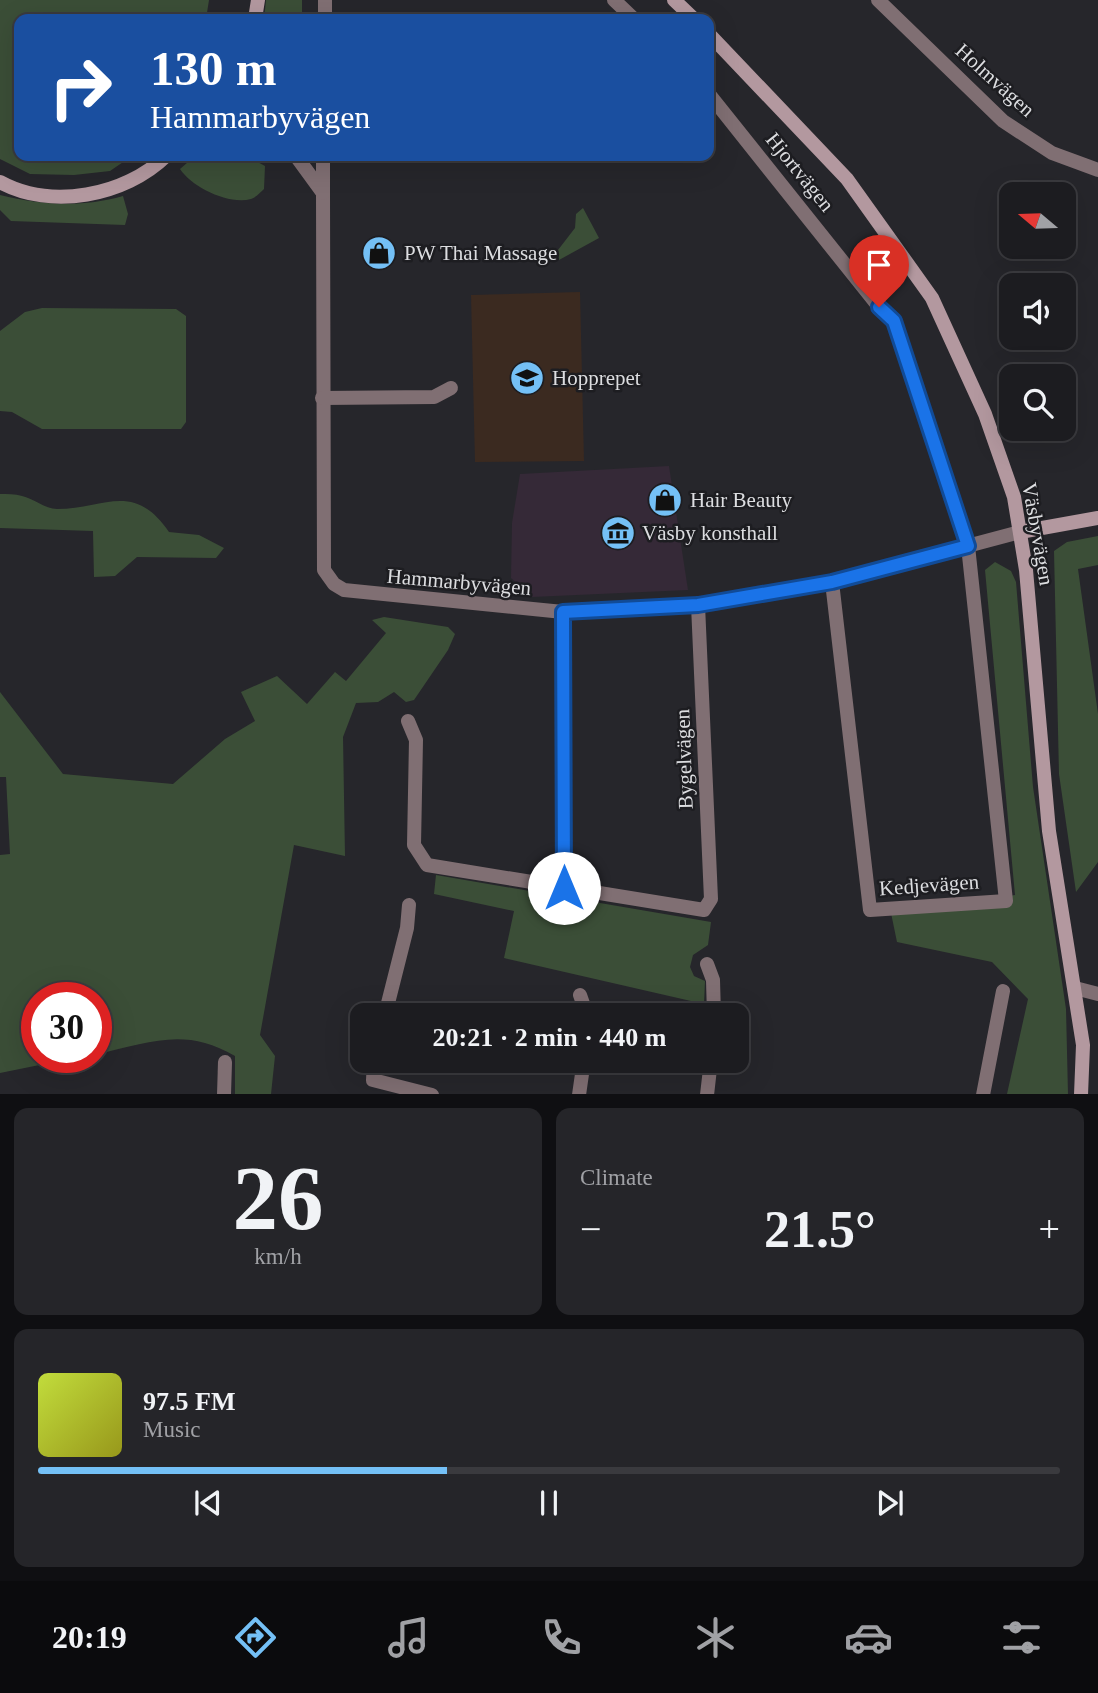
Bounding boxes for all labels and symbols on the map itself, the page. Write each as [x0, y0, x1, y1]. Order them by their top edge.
street label: Holmvägen [951, 38, 1040, 122]
street label: Hjortvägen [761, 128, 839, 217]
north arrow [999, 182, 1076, 259]
shop icon: PW Thai Massage [360, 234, 398, 272]
pin [849, 235, 909, 307]
place label: PW Thai Massage [404, 241, 557, 265]
school or university icon: Hopprepet [508, 359, 546, 397]
place label: Hopprepet [552, 366, 641, 390]
shop icon: Hair Beauty [646, 481, 684, 519]
street label: Väsbyvägen [1017, 481, 1059, 588]
place label: Hair Beauty [690, 488, 793, 512]
museum icon: Väsby konsthall [599, 514, 637, 552]
place label: Väsby konsthall [642, 521, 778, 545]
street label: Hammarbyvägen [386, 564, 533, 600]
street label: Bygelvägen [670, 708, 698, 810]
position arrow [527, 851, 601, 925]
street label: Kedjevägen [878, 869, 980, 900]
speed limit sign: 30 [21, 982, 112, 1073]

